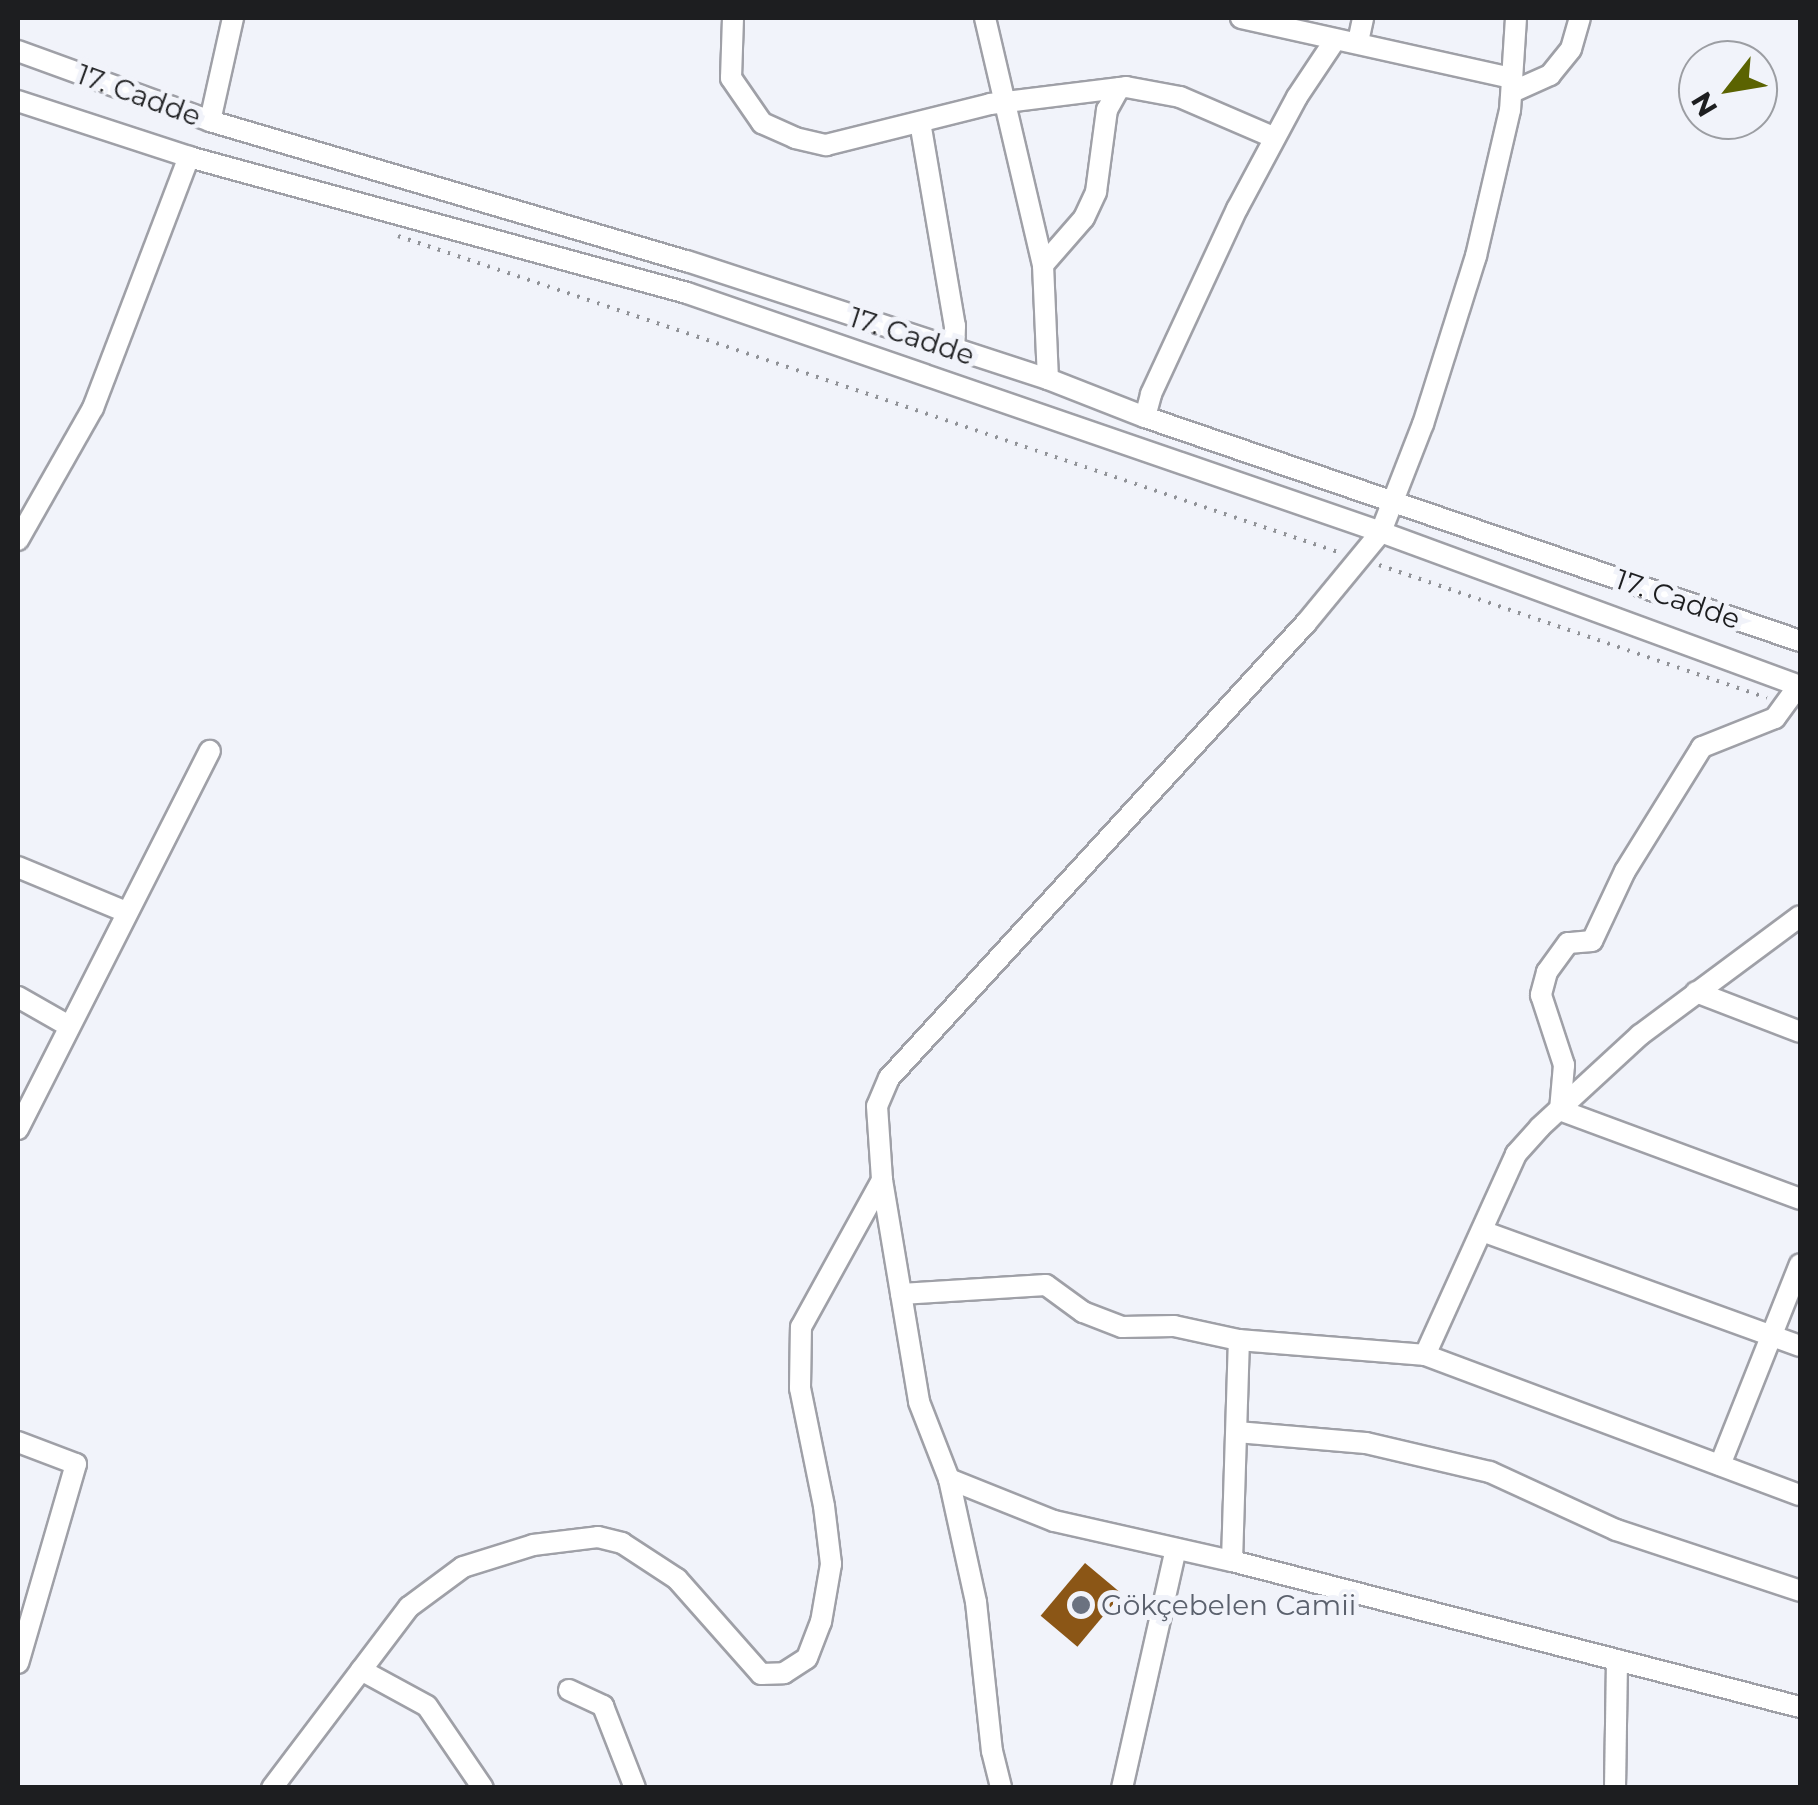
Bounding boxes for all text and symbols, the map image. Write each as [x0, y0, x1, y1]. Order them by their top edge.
north arrow [1678, 40, 1778, 140]
street label: 17. Cadde [72, 57, 206, 133]
text: N [1684, 86, 1724, 123]
street label: 17. Cadde [845, 300, 979, 372]
street label: 17. Cadde [1611, 562, 1745, 636]
place label: Gökçebelen Camii [1101, 1588, 1356, 1622]
marker: Gökçebelen Camii [1070, 1594, 1092, 1616]

